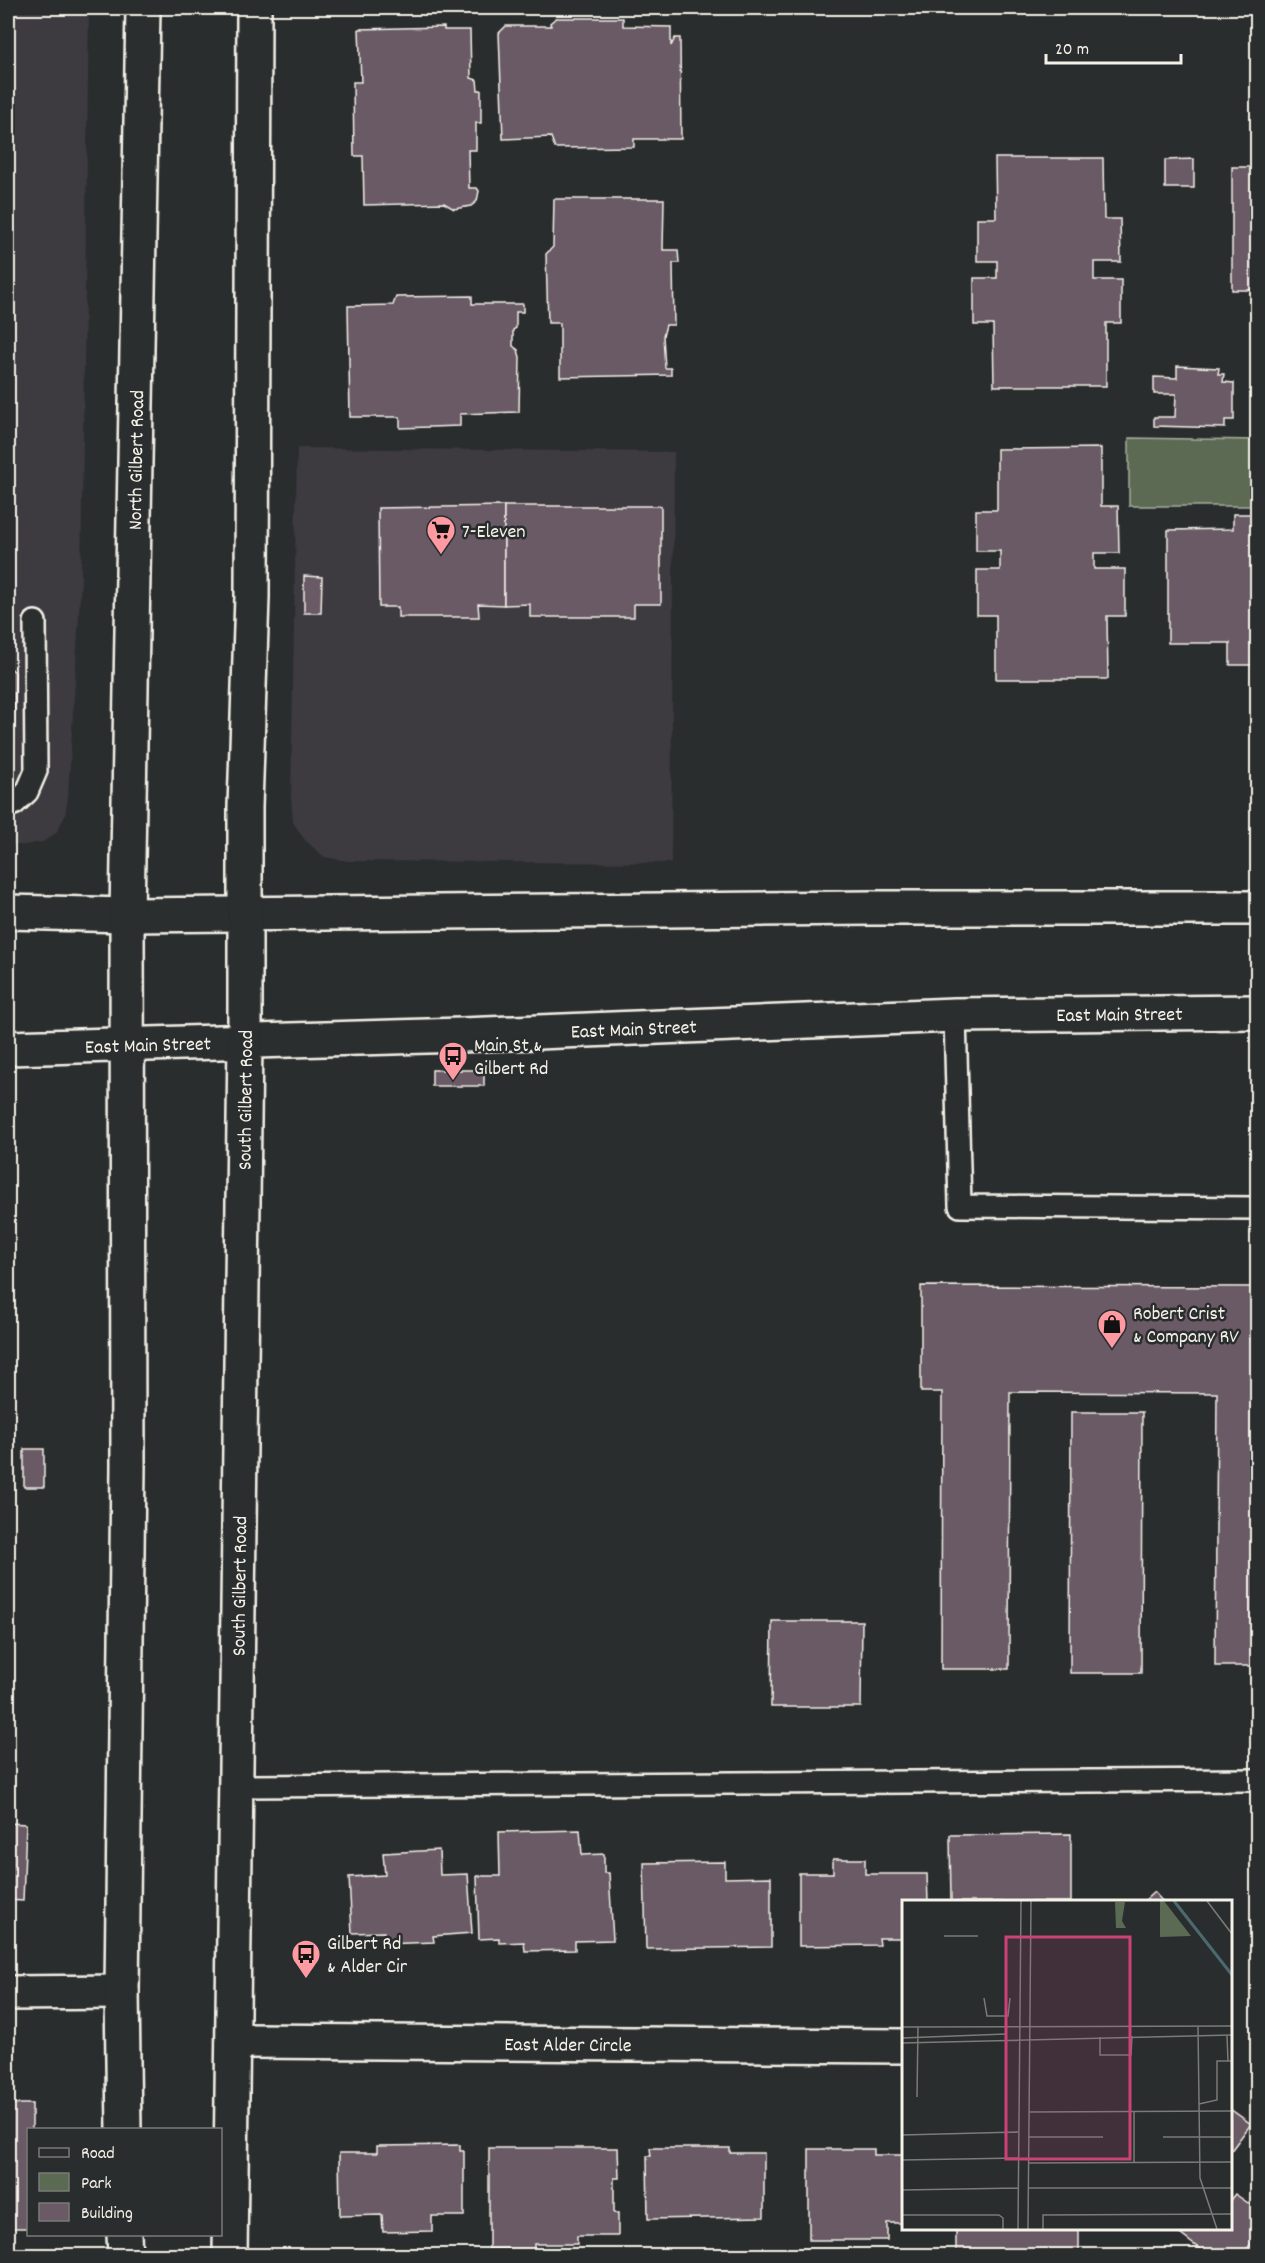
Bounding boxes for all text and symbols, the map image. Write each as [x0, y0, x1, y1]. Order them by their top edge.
scale bar [1046, 27, 1181, 65]
text: 20 m [1055, 38, 1089, 63]
street label: North Gilbert Road [123, 390, 153, 531]
supermarket icon: 7-Eleven [425, 514, 457, 556]
place label: 7-Eleven [462, 519, 526, 547]
street label: East Main Street [1056, 1002, 1183, 1031]
street label: East Main Street [570, 1014, 697, 1048]
street label: South Gilbert Road [232, 1030, 262, 1170]
street label: East Main Street [85, 1031, 211, 1063]
place label: Main St & Gilbert Rd [474, 1033, 548, 1084]
bus stop icon: Main St & Gilbert Rd [437, 1040, 469, 1082]
place label: Robert Crist & Company RV [1133, 1301, 1239, 1352]
shop icon: Robert Crist & Company RV [1096, 1308, 1128, 1350]
street label: South Gilbert Road [226, 1516, 256, 1656]
inset map [902, 1900, 1232, 2230]
place label: Gilbert Rd & Alder Cir [327, 1931, 408, 1982]
bus stop icon: Gilbert Rd & Alder Cir [290, 1938, 322, 1980]
street label: East Alder Circle [504, 2032, 632, 2061]
legend [27, 2128, 222, 2236]
text: Road [81, 2142, 115, 2167]
text: Park [81, 2172, 112, 2197]
text: Building [81, 2202, 133, 2227]

